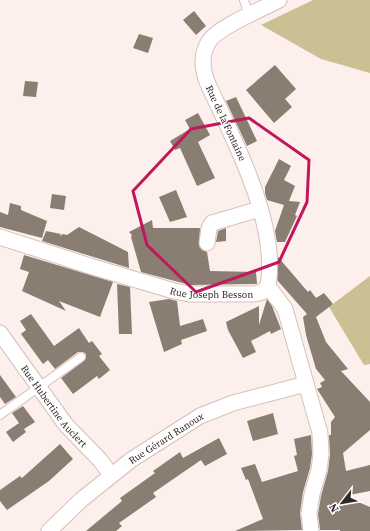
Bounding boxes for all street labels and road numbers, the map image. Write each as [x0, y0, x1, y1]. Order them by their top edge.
street label: Rue de la Fontaine [203, 83, 249, 163]
street label: Rue Joseph Besson [168, 284, 253, 301]
street label: Rue Hubertine Auclert [18, 362, 91, 450]
street label: Rue Gérard Ranoux [126, 409, 206, 467]

